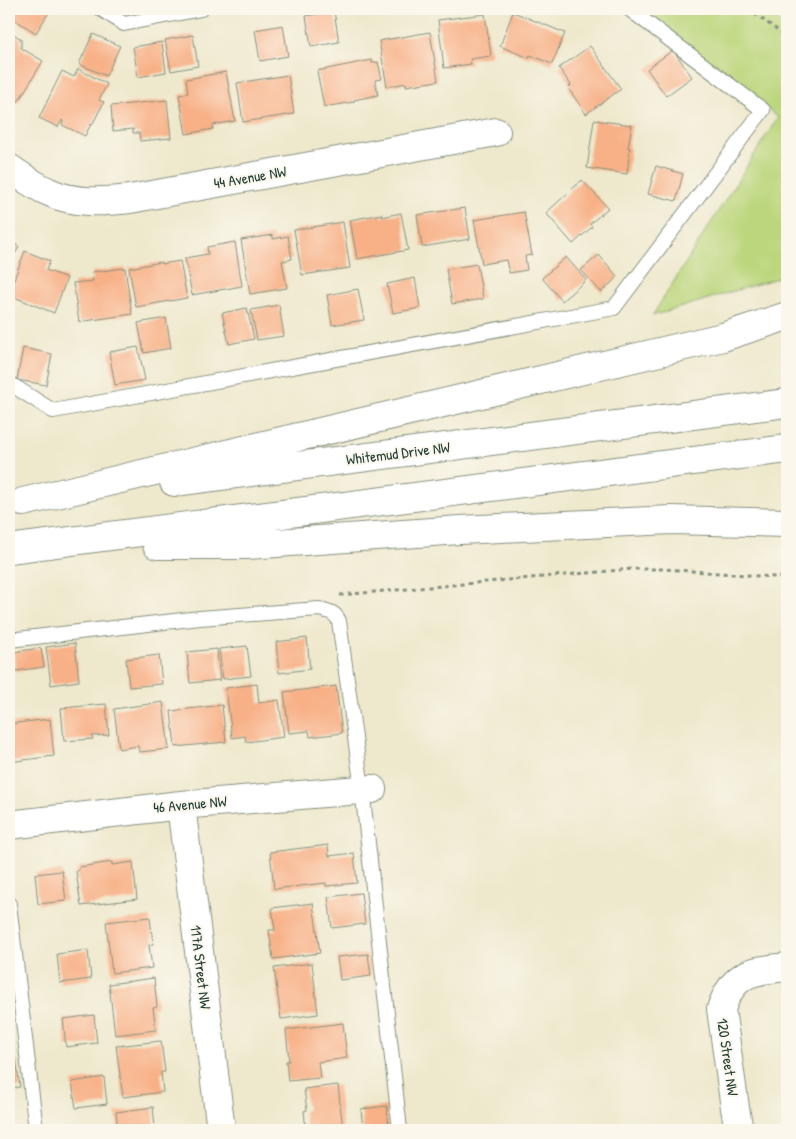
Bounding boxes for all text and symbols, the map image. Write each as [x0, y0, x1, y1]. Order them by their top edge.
street label: 44 Avenue NW [212, 160, 289, 194]
street label: Whitemud Drive NW [345, 436, 452, 470]
street label: 46 Avenue NW [152, 790, 228, 818]
street label: 117A Street NW [185, 924, 217, 1011]
street label: 120 Street NW [712, 1017, 744, 1098]

